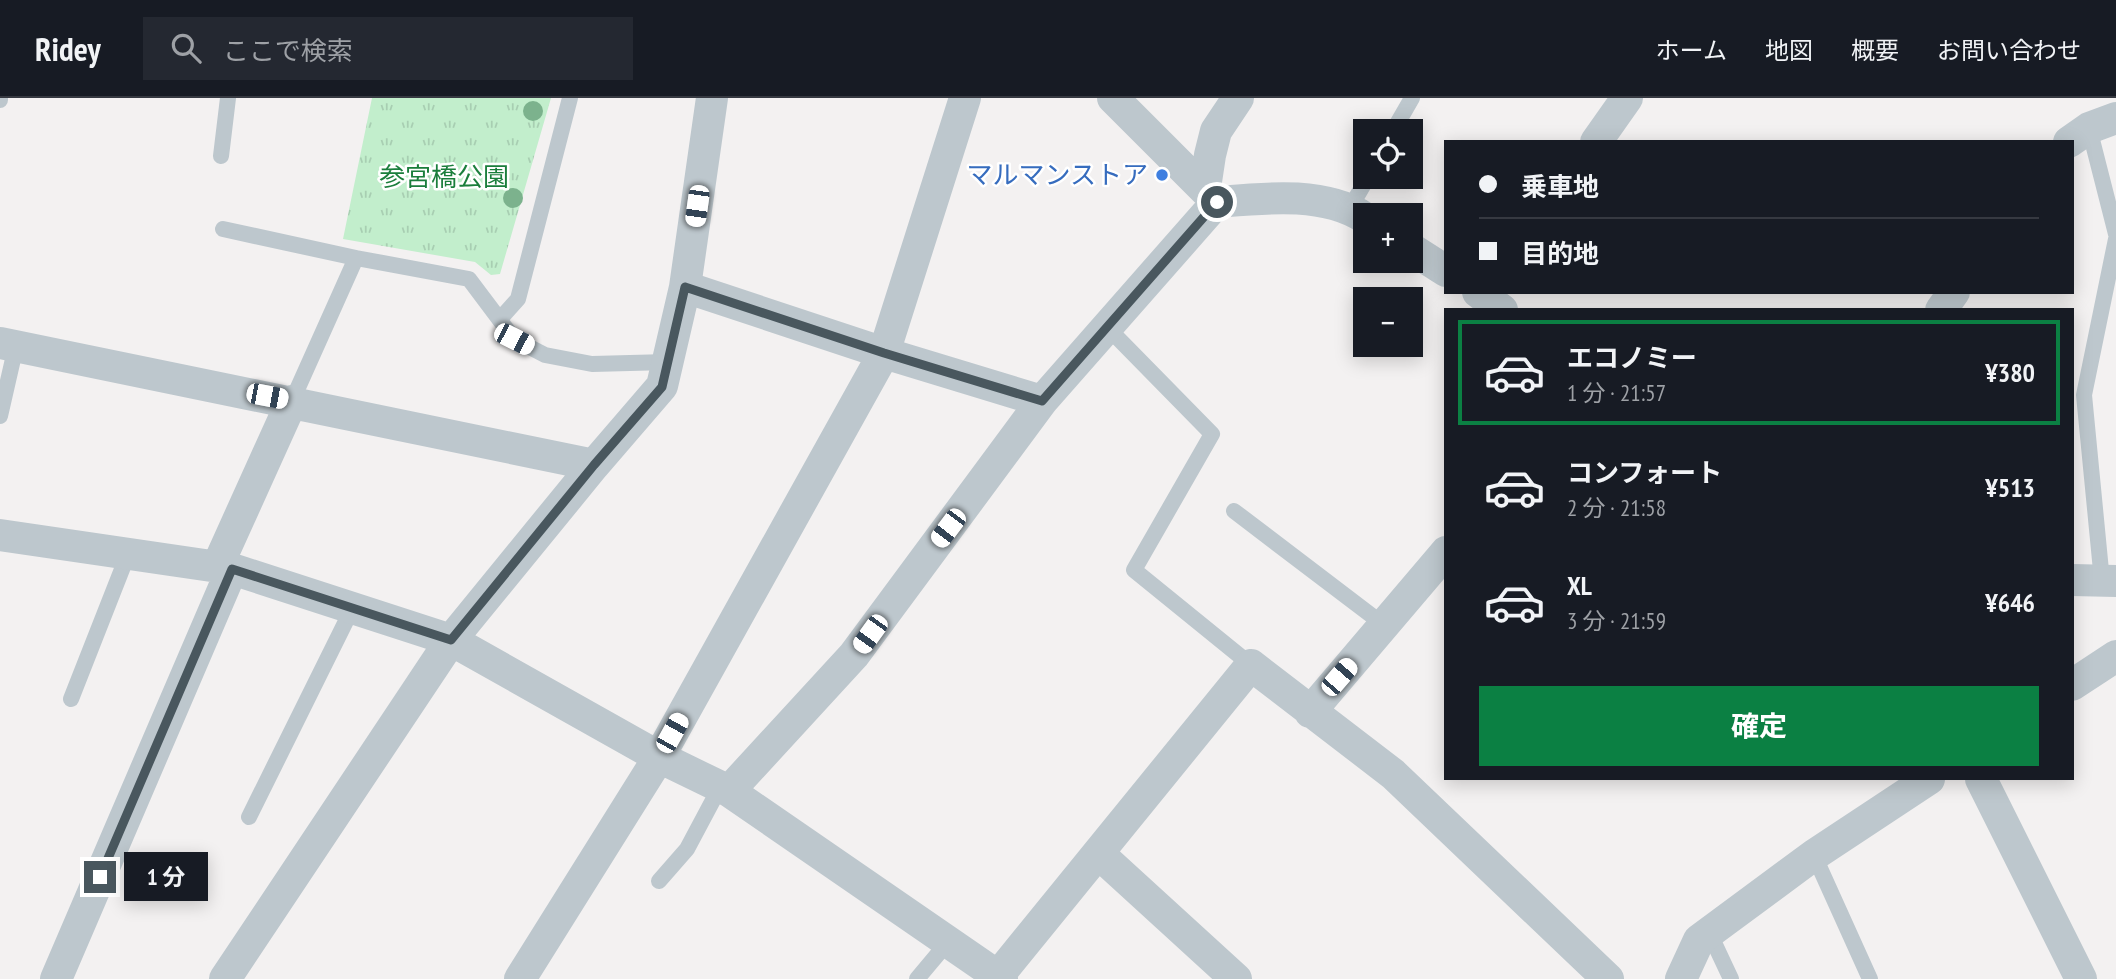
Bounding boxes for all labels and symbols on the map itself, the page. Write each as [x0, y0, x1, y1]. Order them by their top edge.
place label: マルマンストア [967, 158, 1148, 191]
park label: 参宮橋公園 [379, 160, 509, 193]
marker: マルマンストア [1154, 167, 1170, 183]
car [684, 184, 711, 228]
route start [1201, 186, 1233, 218]
car [491, 320, 538, 358]
car [245, 382, 290, 410]
car [927, 505, 970, 551]
car [850, 611, 891, 657]
car [1318, 654, 1361, 700]
car [653, 710, 692, 756]
callout: 1 分 [124, 852, 208, 902]
route end [84, 861, 116, 893]

